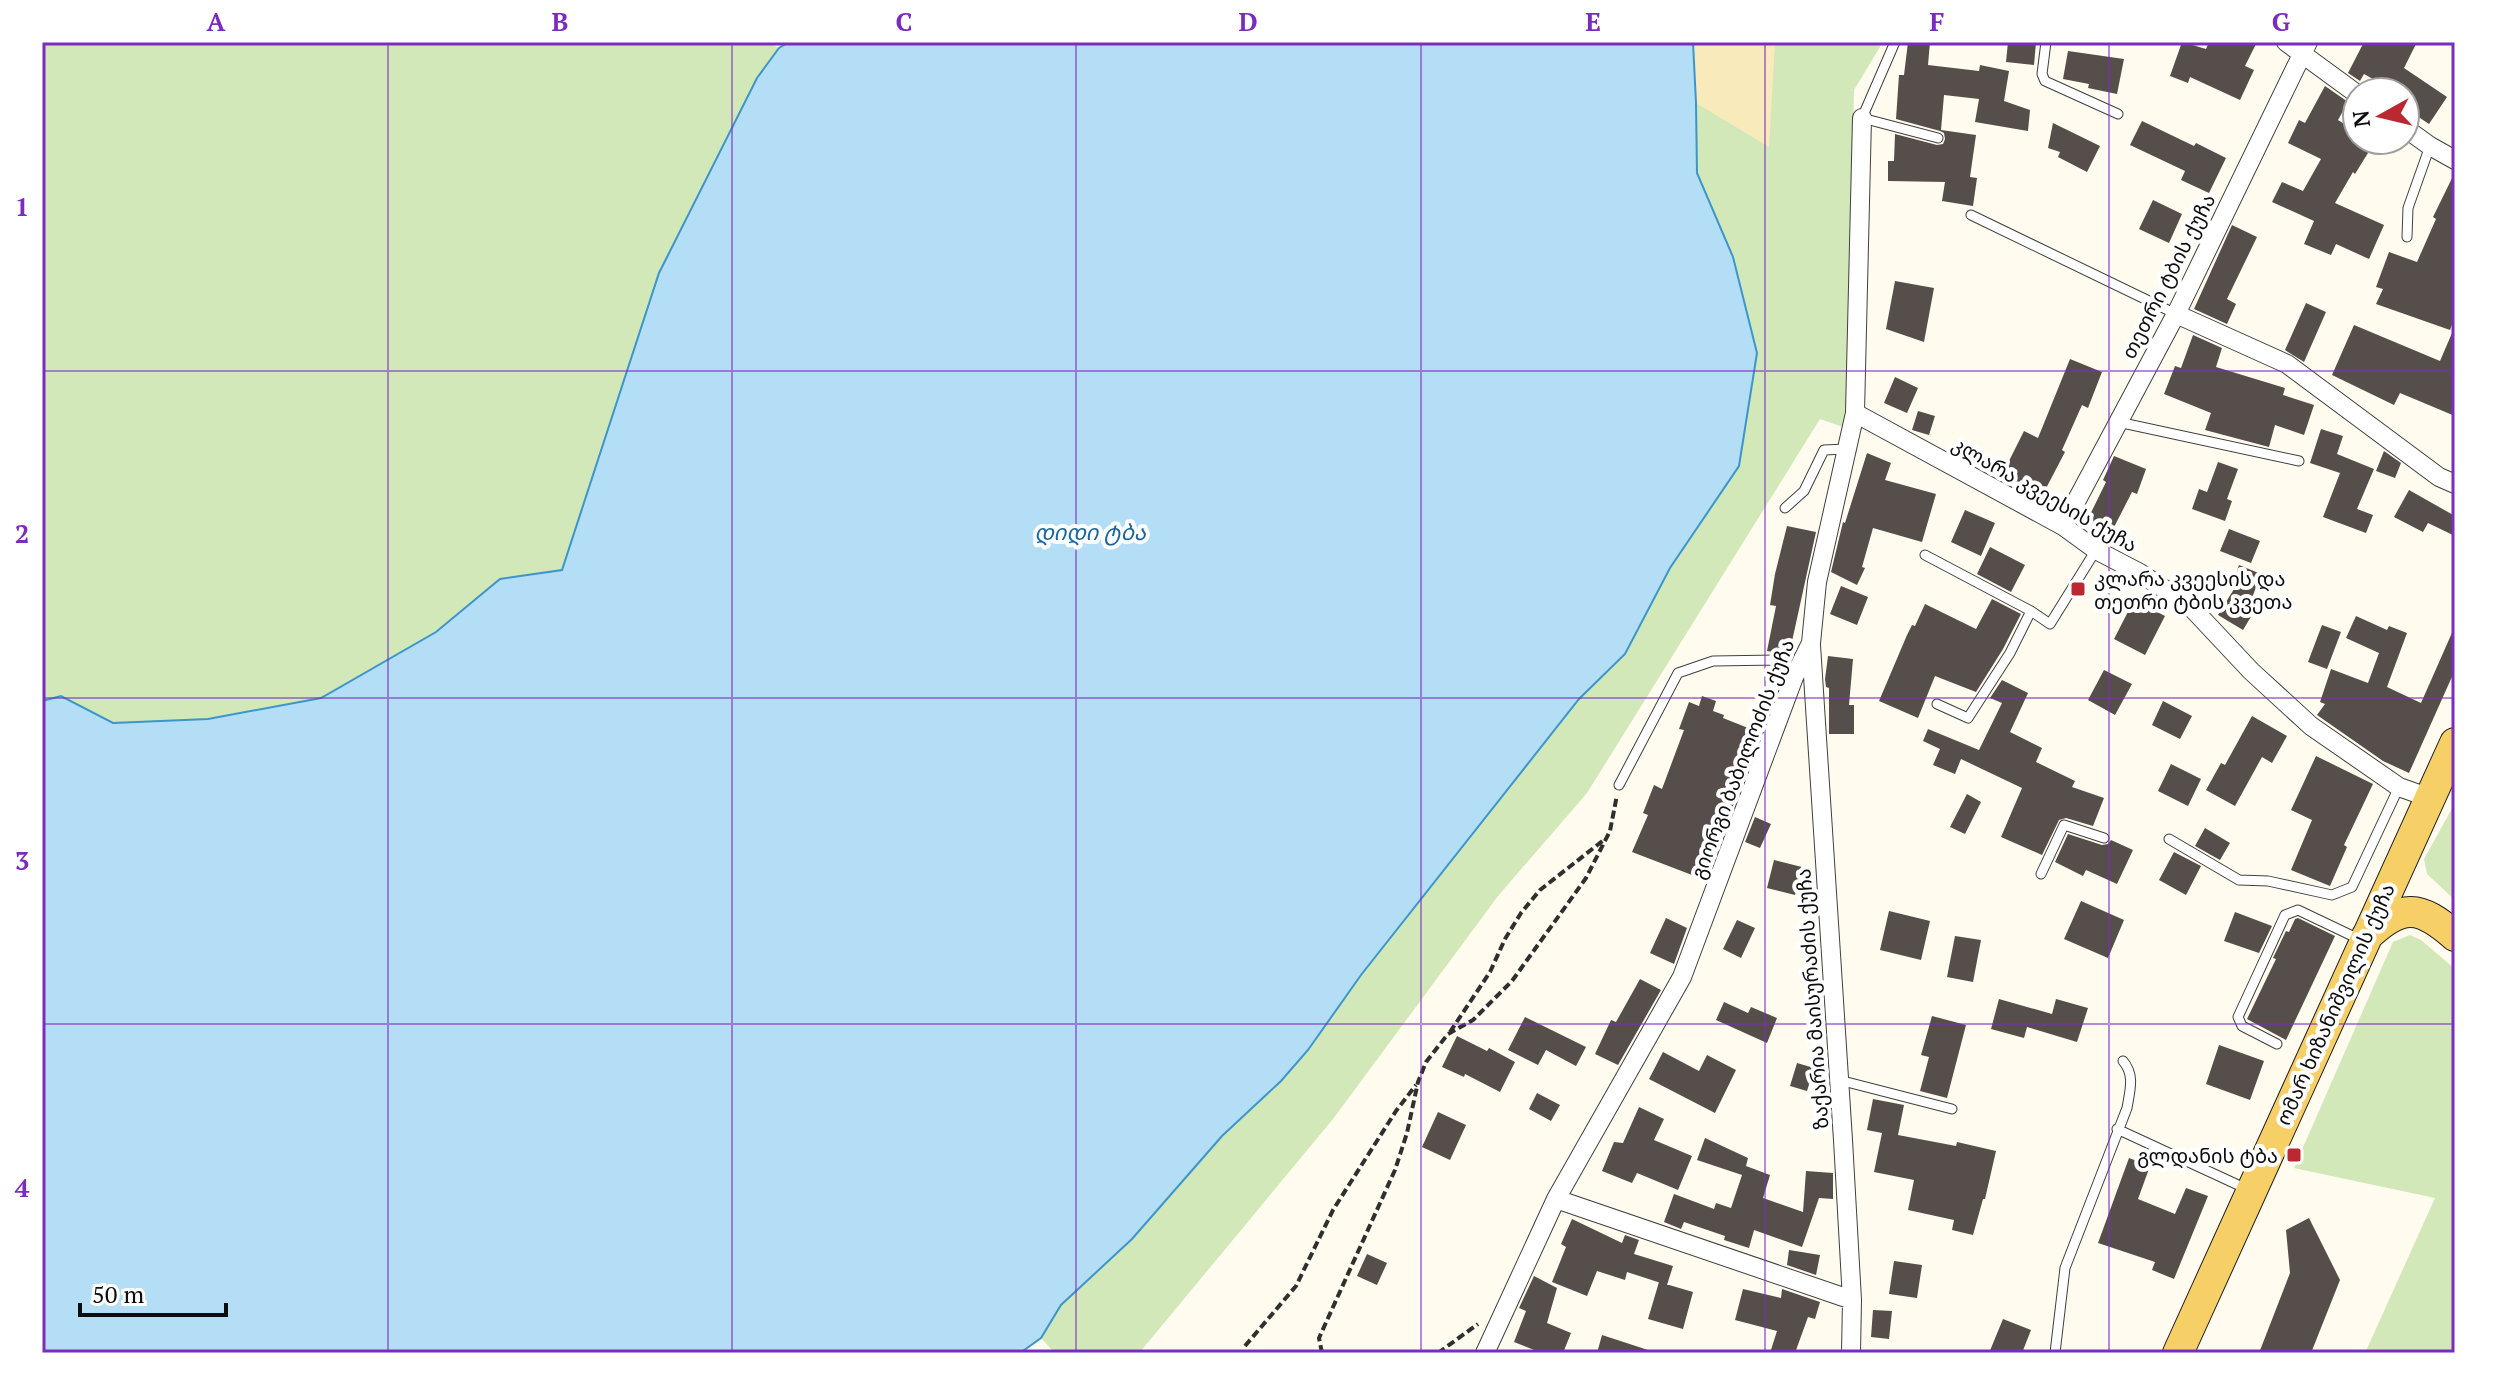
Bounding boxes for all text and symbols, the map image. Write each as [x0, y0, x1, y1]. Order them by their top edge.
text: A [207, 4, 226, 38]
text: B [552, 4, 568, 38]
text: C [896, 4, 912, 38]
text: D [1238, 4, 1258, 38]
text: E [1585, 4, 1601, 38]
text: F [1930, 4, 1945, 38]
text: G [2272, 4, 2291, 38]
north arrow [2341, 76, 2421, 156]
text: N [2345, 108, 2376, 129]
text: 1 [15, 189, 29, 223]
street label: თეთრი ტბის ქუჩა [2115, 189, 2221, 363]
street label: კლარა კვეესის ქუჩა [1948, 430, 2142, 558]
text: 2 [15, 516, 29, 550]
water label: დიდი ტბა [1034, 517, 1147, 546]
place label: კლარა კვეესის და თეთრი ტბის კვეთა [2094, 565, 2292, 615]
marker: კლარა კვეესის და თეთრი ტბის კვეთა [2069, 580, 2087, 598]
street label: გიორგი ბაბილოძის ქუჩა [1684, 635, 1800, 883]
text: 3 [15, 843, 29, 877]
street label: ზაქარია მაისურაძის ქუჩა [1789, 868, 1835, 1130]
street label: ომარ ხიზანიშვილის ქუჩა [2269, 879, 2401, 1129]
place label: გლდანის ტბა [2137, 1142, 2278, 1169]
marker: გლდანის ტბა [2285, 1146, 2303, 1164]
text: 4 [15, 1170, 30, 1204]
scale bar [80, 1267, 226, 1317]
text: 50 m [92, 1278, 144, 1310]

